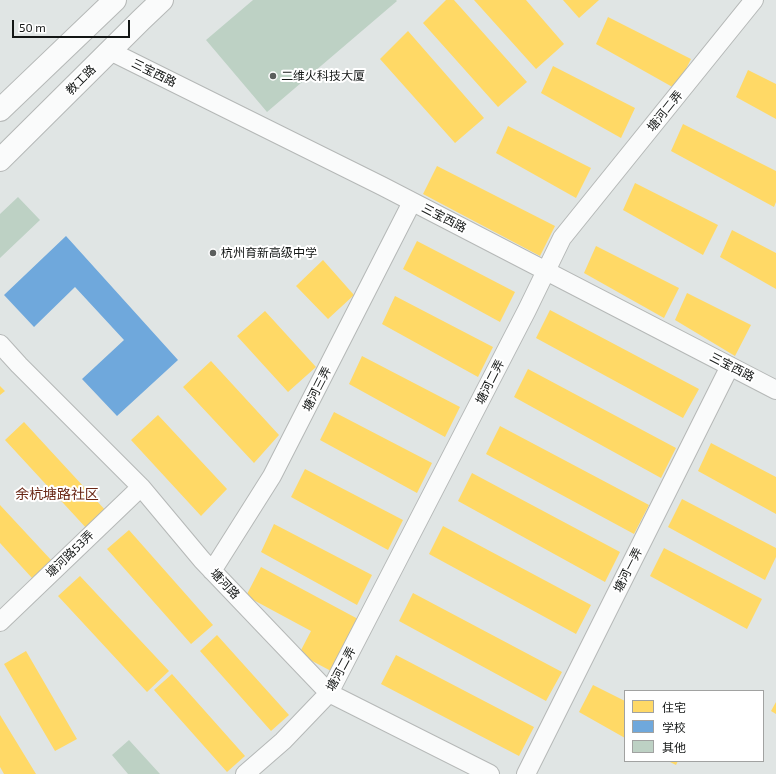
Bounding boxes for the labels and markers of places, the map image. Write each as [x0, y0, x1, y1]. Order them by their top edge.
place label: 二维火科技大厦 [281, 69, 365, 83]
marker: 二维火科技大厦 [268, 71, 278, 81]
place label: 杭州育新高级中学 [221, 246, 317, 260]
marker: 杭州育新高级中学 [208, 248, 218, 258]

